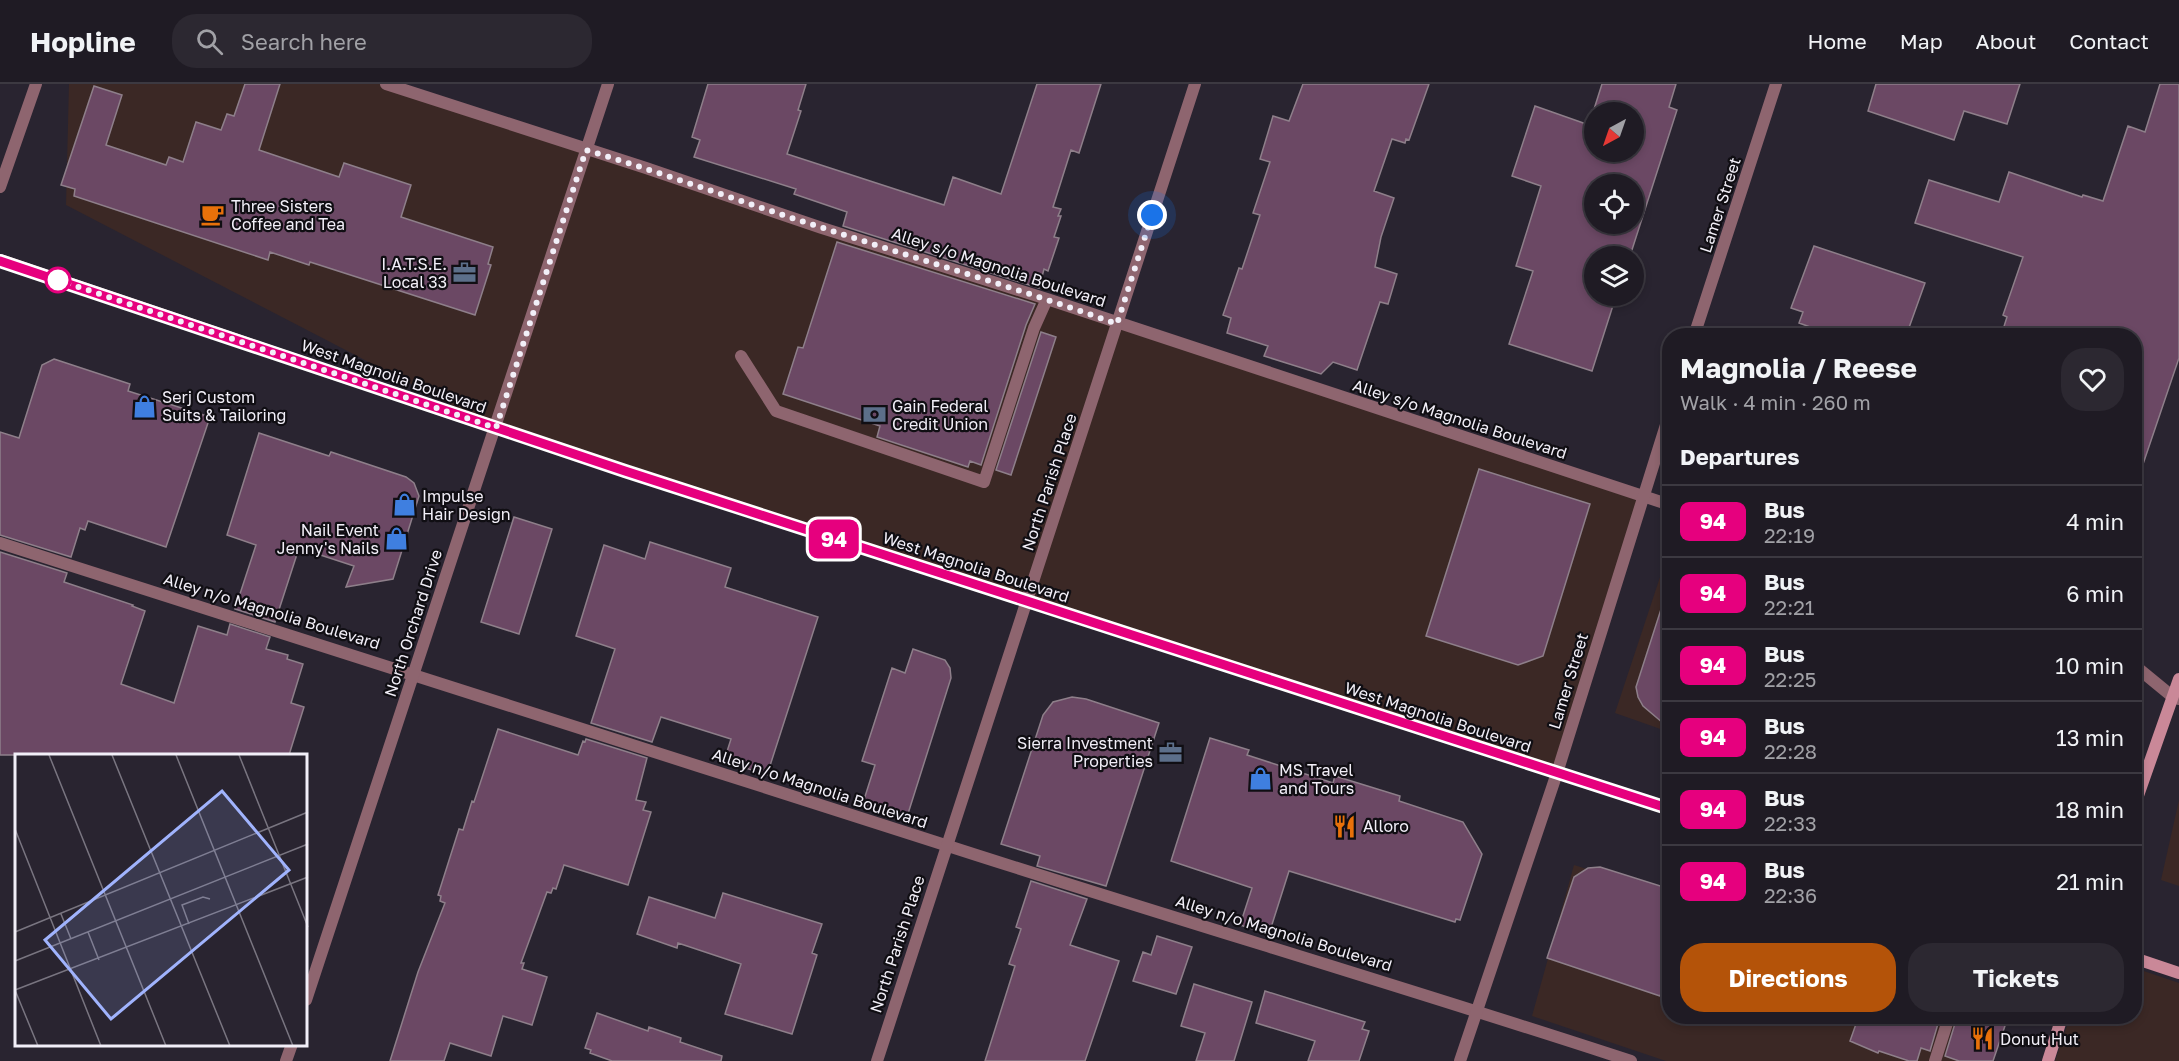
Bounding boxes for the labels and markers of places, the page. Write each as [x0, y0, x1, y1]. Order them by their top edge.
place label: Three Sisters Coffee and Tea [231, 196, 345, 234]
cafe icon: Three Sisters Coffee and Tea [200, 202, 226, 228]
place label: I.A.T.S.E. Local 33 [381, 254, 447, 292]
office icon: I.A.T.S.E. Local 33 [452, 260, 478, 286]
unlabelled marker [45, 267, 71, 293]
place label: Serj Custom Suits & Tailoring [162, 387, 286, 425]
shop icon: Serj Custom Suits & Tailoring [131, 393, 157, 419]
place label: Gain Federal Credit Union [892, 396, 988, 434]
bank icon: Gain Federal Credit Union [861, 402, 887, 428]
place label: Impulse Hair Design [422, 486, 511, 524]
shop icon: Impulse Hair Design [391, 492, 417, 518]
place label: Nail Event Jenny's Nails [277, 520, 379, 558]
shop icon: Nail Event Jenny's Nails [384, 526, 410, 552]
place label: Sierra Investment Properties [1017, 733, 1153, 771]
office icon: Sierra Investment Properties [1158, 739, 1184, 765]
place label: MS Travel and Tours [1279, 760, 1354, 798]
shop icon: MS Travel and Tours [1248, 766, 1274, 792]
restaurant icon: Alloro [1332, 813, 1358, 839]
place label: Alloro [1363, 816, 1409, 836]
restaurant icon: Donut Hut [1969, 1026, 1995, 1052]
place label: Donut Hut [2000, 1029, 2079, 1049]

